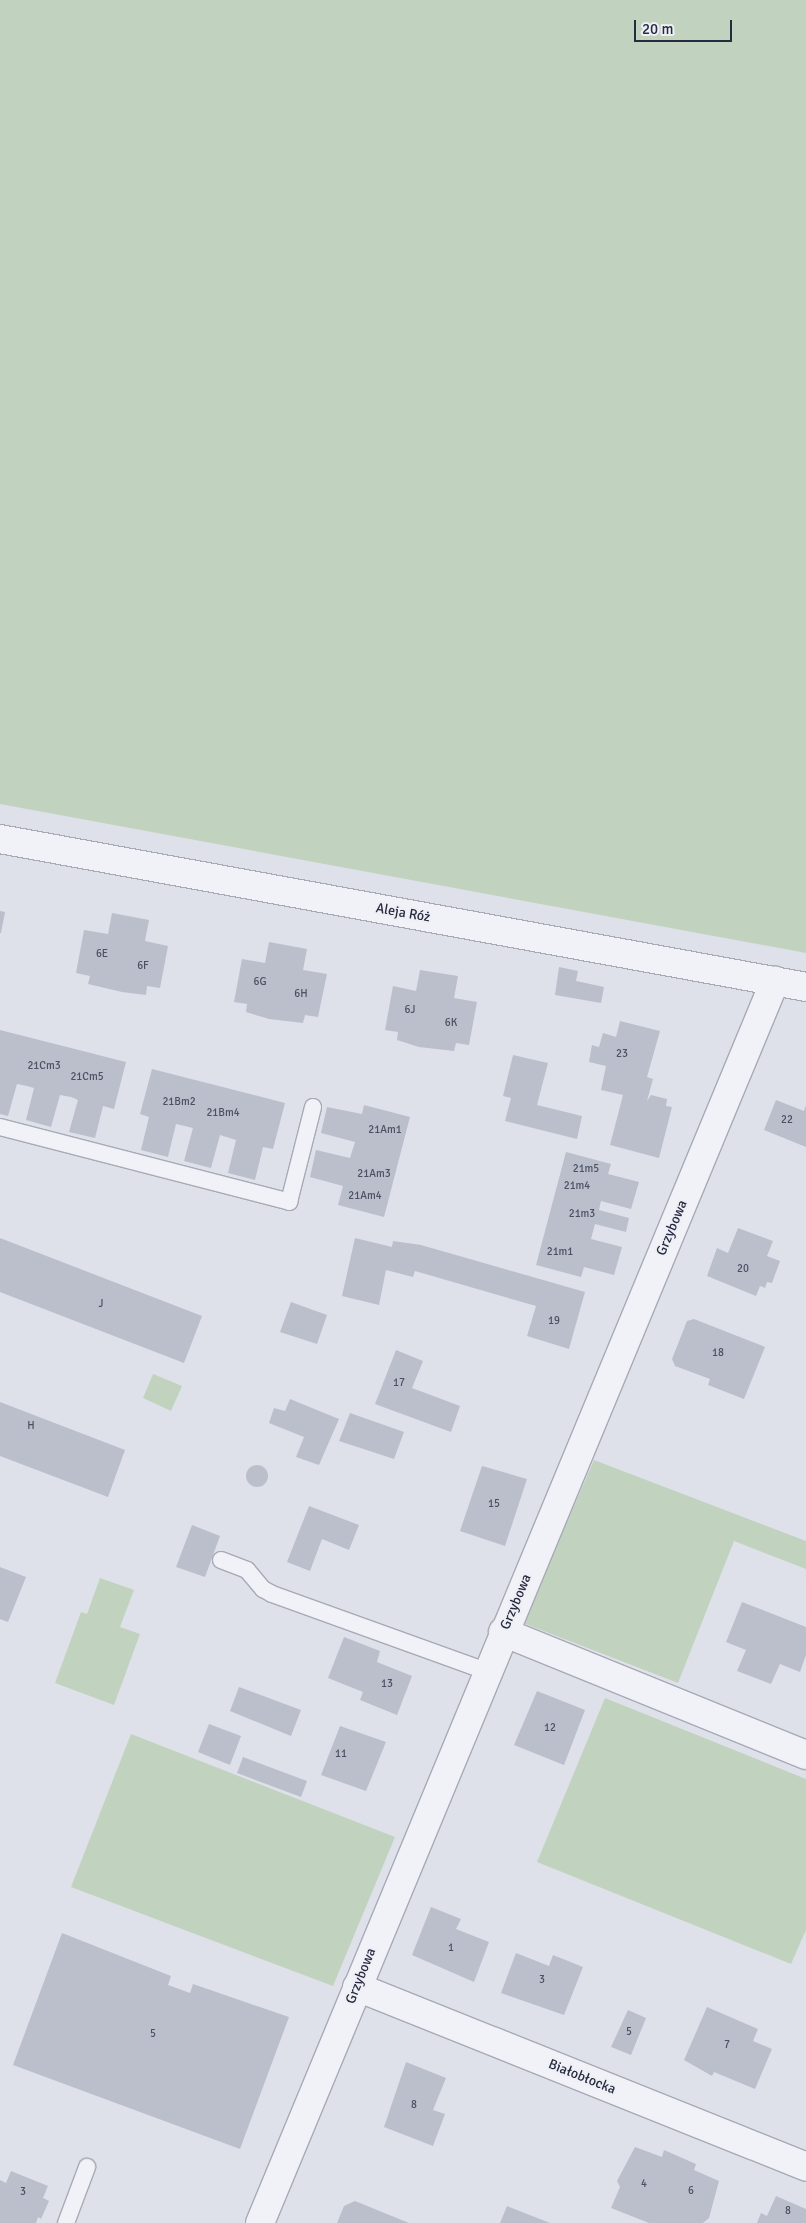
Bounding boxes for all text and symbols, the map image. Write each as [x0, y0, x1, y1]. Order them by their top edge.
scale bar [636, 10, 734, 42]
text: 20 m [642, 20, 673, 38]
street label: Aleja Róż [374, 900, 432, 926]
house number: 6E [96, 947, 108, 961]
house number: 6F [137, 959, 149, 973]
house number: 6G [253, 975, 267, 989]
house number: 6H [294, 987, 308, 1001]
house number: 6J [405, 1003, 415, 1017]
house number: 6K [445, 1016, 457, 1030]
house number: 23 [616, 1047, 628, 1061]
house number: 21Cm3 [27, 1059, 61, 1073]
house number: 21Cm5 [70, 1070, 104, 1084]
house number: 21Bm2 [162, 1095, 196, 1109]
house number: 21Bm4 [206, 1106, 240, 1120]
house number: 22 [781, 1113, 793, 1127]
house number: 21Am1 [368, 1123, 402, 1137]
house number: 21m5 [573, 1162, 599, 1176]
house number: 21Am3 [357, 1167, 391, 1181]
house number: 21m4 [564, 1179, 590, 1193]
house number: 21Am4 [348, 1189, 382, 1203]
street label: Grzybowa [653, 1198, 691, 1258]
house number: 21m3 [569, 1207, 595, 1221]
house number: 21m1 [547, 1245, 573, 1259]
house number: 20 [737, 1262, 749, 1276]
house number: J [99, 1297, 103, 1311]
house number: 19 [548, 1314, 560, 1328]
house number: 18 [712, 1346, 724, 1360]
house number: 17 [393, 1376, 405, 1390]
house number: H [27, 1419, 35, 1433]
house number: 15 [488, 1497, 500, 1511]
street label: Grzybowa [497, 1572, 535, 1632]
house number: 13 [381, 1677, 393, 1691]
house number: 12 [544, 1721, 556, 1735]
house number: 11 [335, 1747, 347, 1761]
house number: 1 [448, 1941, 454, 1955]
street label: Grzybowa [342, 1946, 380, 2006]
house number: 3 [539, 1973, 545, 1987]
house number: 5 [626, 2025, 632, 2039]
house number: 5 [150, 2027, 156, 2041]
house number: 7 [724, 2038, 730, 2052]
street label: Białobłocka [546, 2056, 618, 2098]
house number: 8 [411, 2098, 417, 2112]
house number: 4 [641, 2177, 647, 2191]
house number: 6 [688, 2184, 694, 2198]
house number: 3 [20, 2185, 26, 2199]
house number: 8 [785, 2204, 791, 2218]

